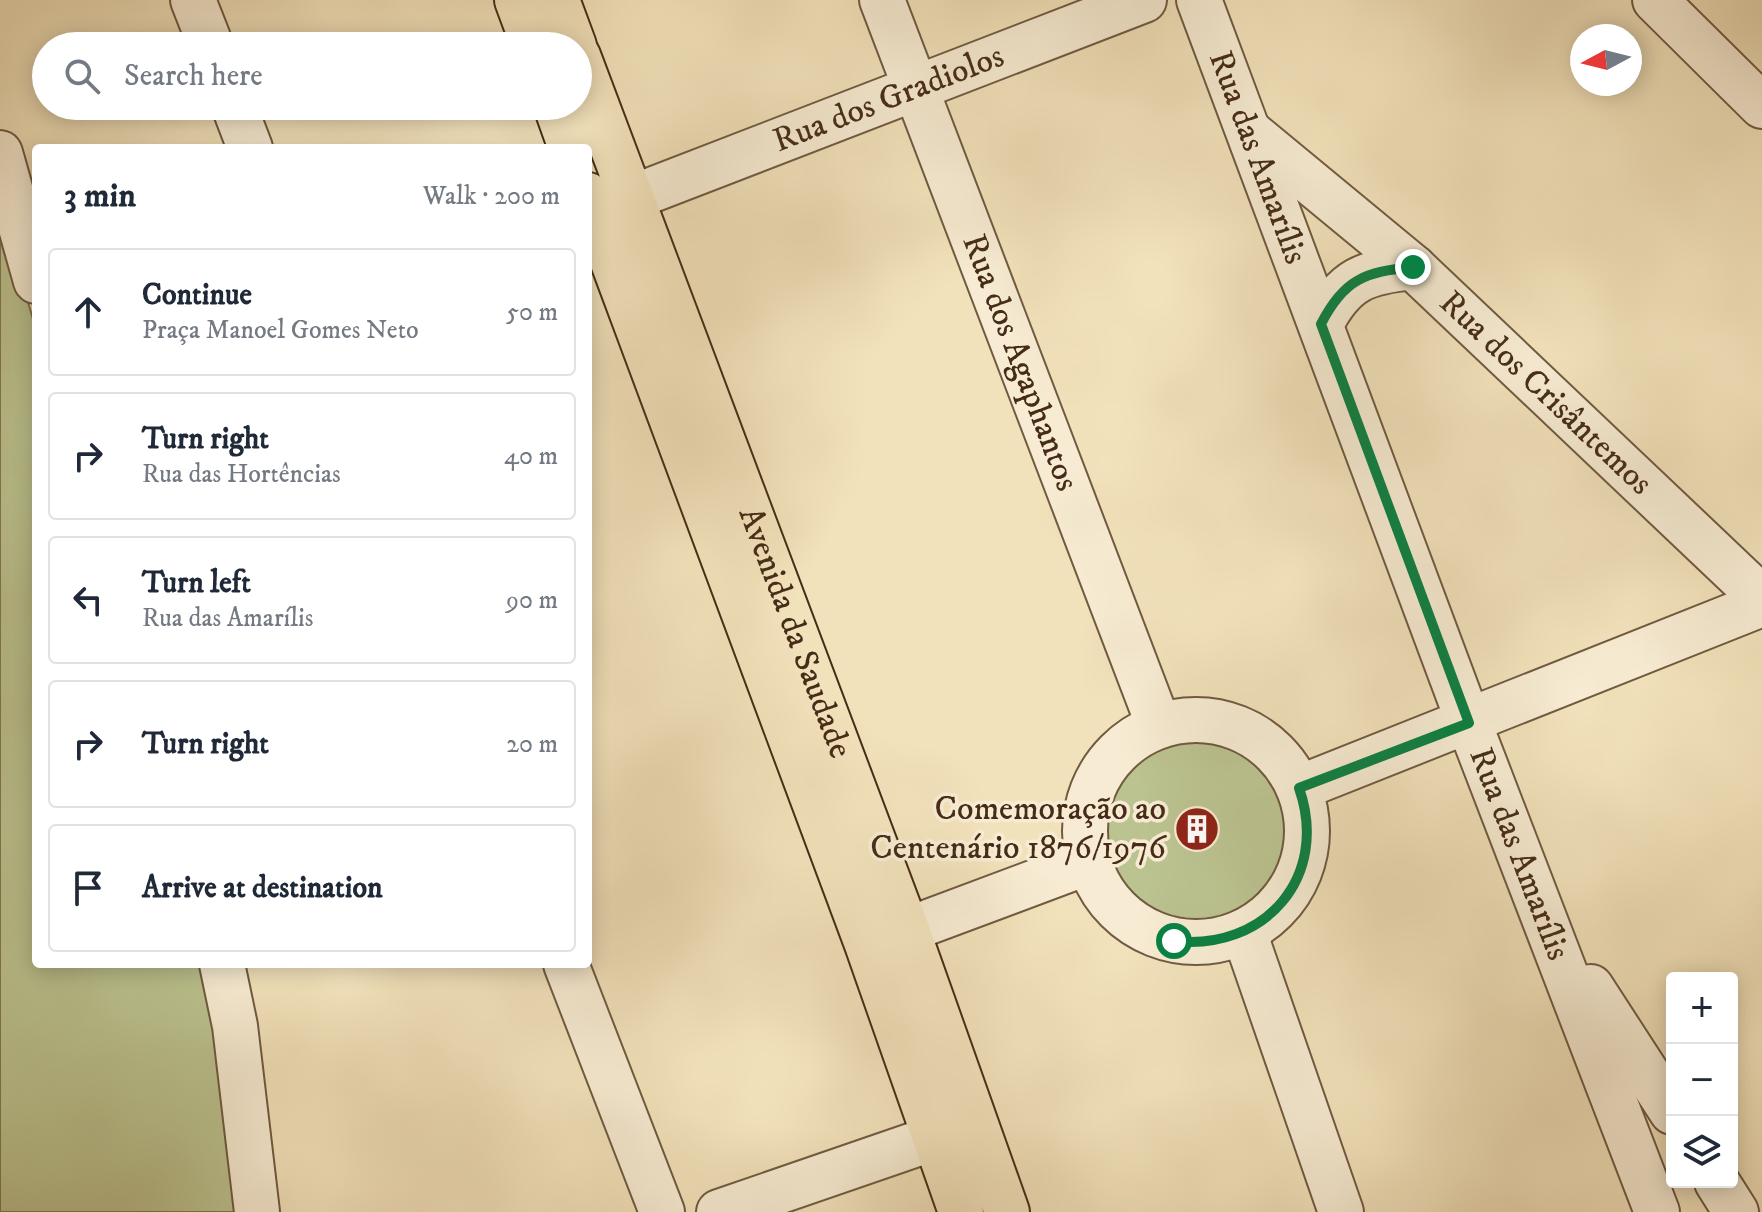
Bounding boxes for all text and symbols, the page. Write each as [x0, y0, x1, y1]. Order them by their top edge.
north arrow [1570, 24, 1642, 96]
search box [32, 32, 592, 120]
street label: Rua dos Gradiolos [767, 35, 1010, 162]
street label: Rua das Amarílis [1199, 45, 1317, 270]
icon: search [60, 54, 104, 98]
text: Search here [124, 58, 263, 95]
text: 3 min [64, 175, 136, 217]
text: Walk · 200 m [423, 180, 560, 213]
street label: Rua dos Agaphantos [952, 228, 1088, 497]
route end [1395, 249, 1431, 285]
text: Continue [142, 277, 252, 314]
street label: Rua dos Crisântemos [1430, 282, 1661, 504]
icon: ahead [66, 290, 110, 334]
text: 50 m [506, 296, 558, 329]
text: Praça Manoel Gomes Neto [142, 314, 419, 347]
text: Turn right [142, 421, 269, 458]
icon: right [66, 434, 110, 478]
text: 40 m [504, 440, 558, 473]
text: Rua das Hortências [142, 458, 341, 491]
street label: Avenida da Saudade [729, 501, 861, 764]
text: Turn left [142, 565, 251, 602]
icon: left [66, 578, 110, 622]
text: 90 m [506, 584, 558, 617]
text: Rua das Amarílis [142, 602, 313, 635]
icon: right [66, 722, 110, 766]
text: Turn right [142, 726, 269, 763]
text: 20 m [506, 728, 558, 761]
street label: Rua das Amarílis [1459, 742, 1579, 966]
place label: Comemoração ao Centenário 1876/1976 [870, 788, 1167, 869]
building icon: Comemoração ao Centenário 1876/1976 [1173, 805, 1221, 853]
icon: arrive [66, 866, 110, 910]
text: Arrive at destination [142, 870, 383, 907]
route start [1156, 923, 1192, 959]
map controls [1666, 972, 1738, 1188]
button: + [1666, 972, 1738, 1044]
button: − [1666, 1044, 1738, 1116]
button: layers [1666, 1116, 1738, 1188]

